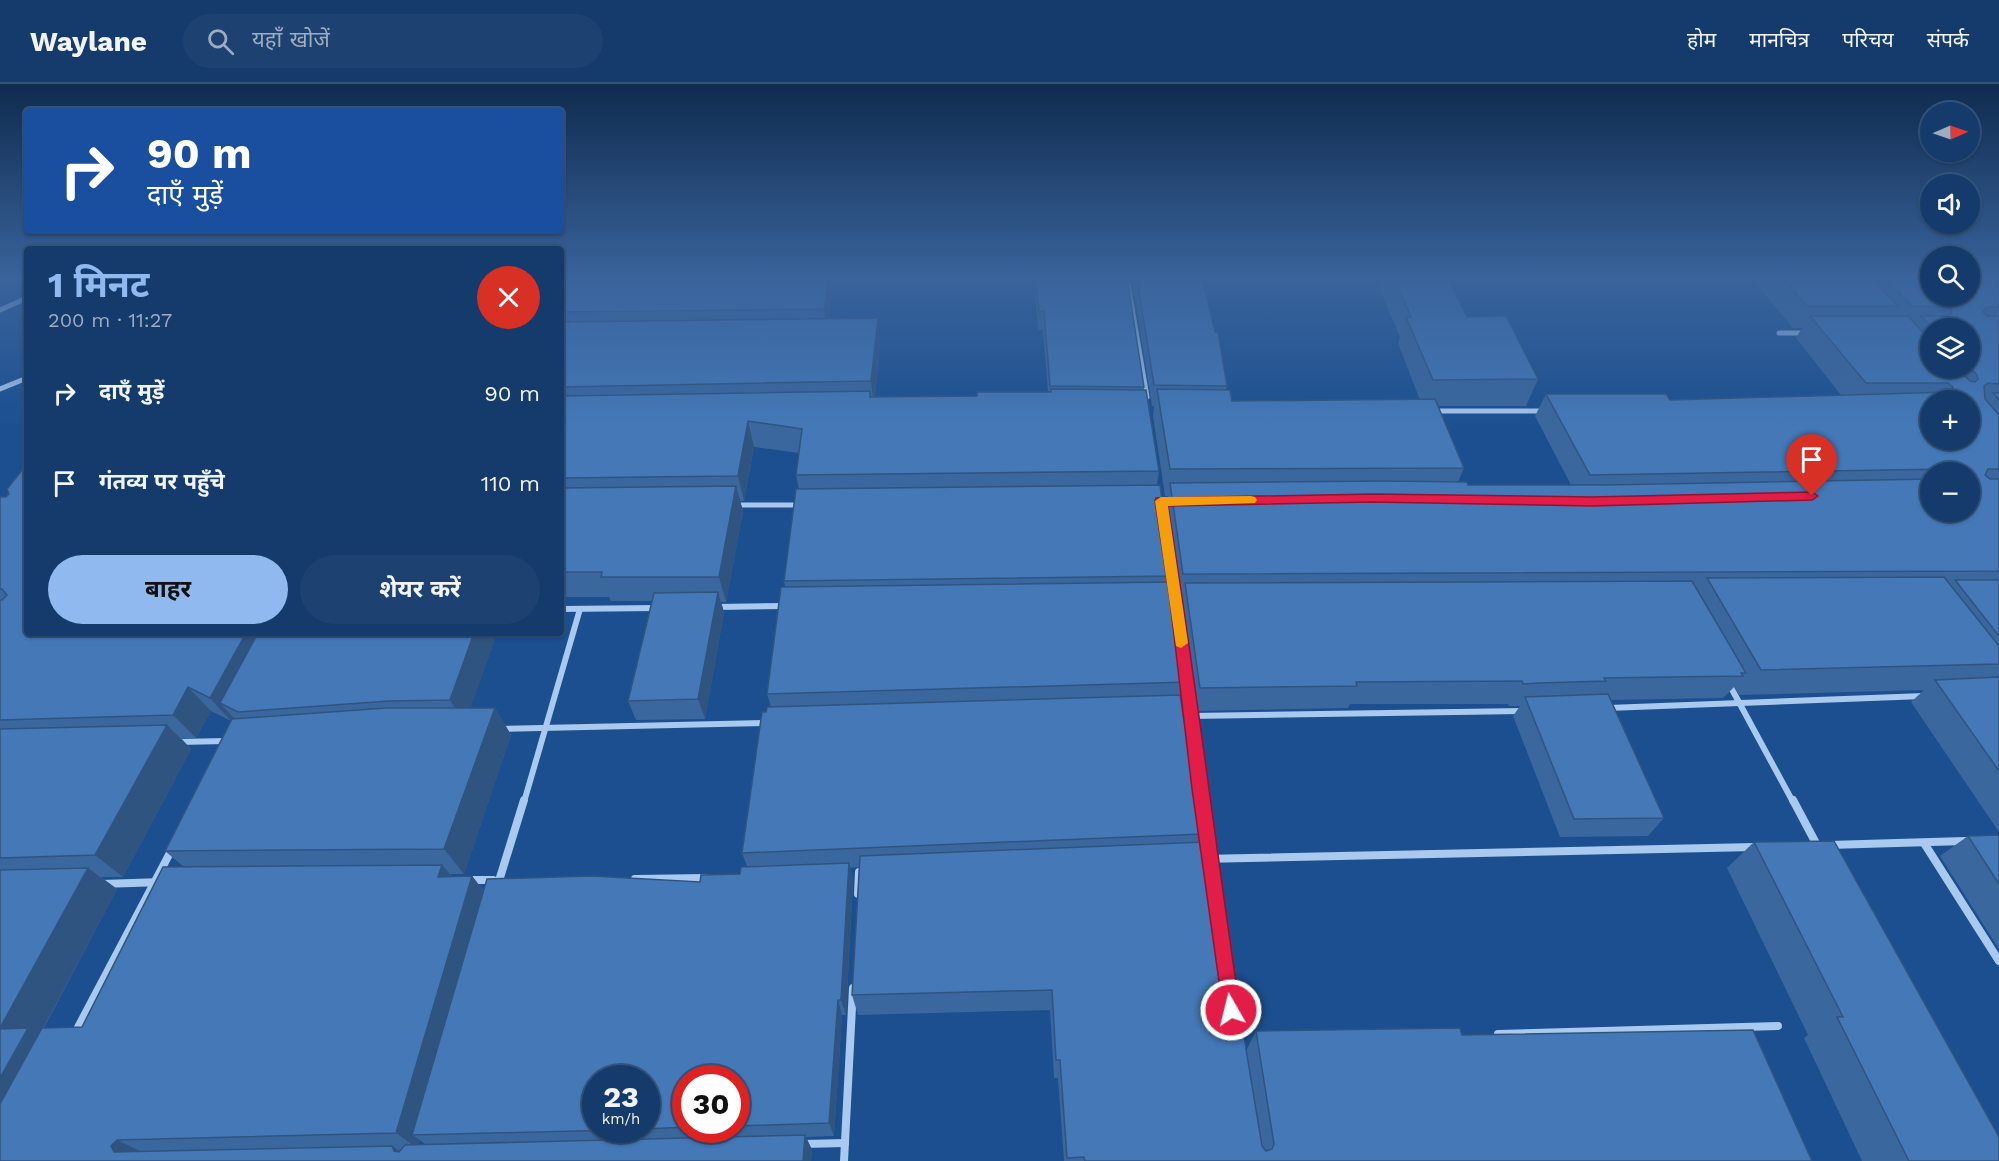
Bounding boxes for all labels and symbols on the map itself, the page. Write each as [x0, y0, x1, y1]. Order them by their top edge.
north arrow [1920, 102, 1980, 162]
pin [1786, 434, 1837, 496]
position arrow [1199, 978, 1263, 1042]
speed limit sign: 30 [672, 1065, 750, 1143]

